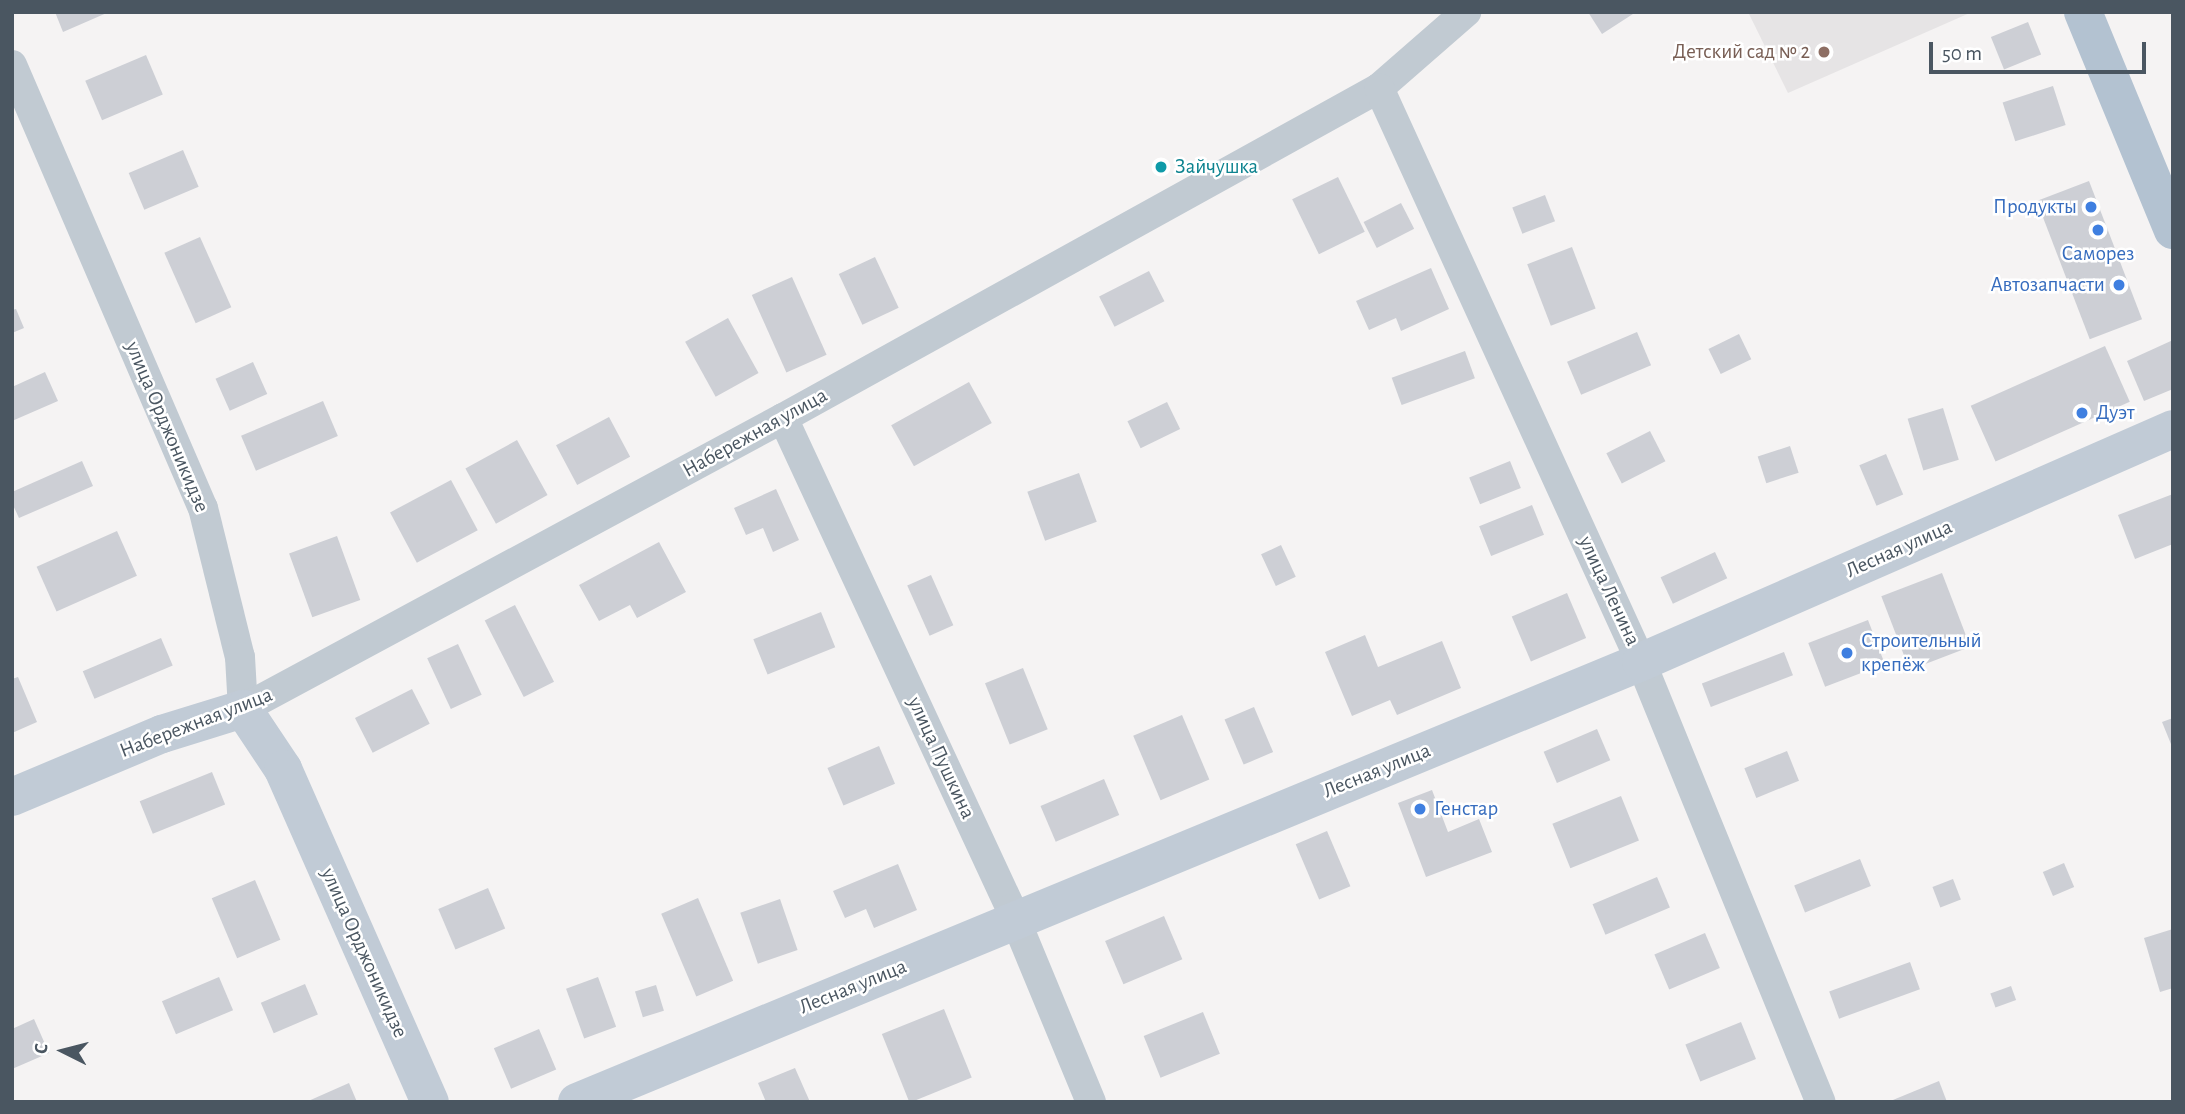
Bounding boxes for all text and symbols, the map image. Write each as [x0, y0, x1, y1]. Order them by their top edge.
scale bar [1933, 28, 2150, 72]
place label: Детский сад № 2 [1673, 39, 1810, 65]
text: 50 m [1942, 43, 1982, 64]
marker: Детский сад № 2 [1816, 44, 1832, 60]
place label: Зайчушка [1175, 154, 1258, 180]
marker: Зайчушка [1153, 159, 1169, 175]
place label: Продукты [1993, 194, 2077, 220]
marker: Продукты [2083, 199, 2099, 215]
marker: Саморез [2090, 222, 2106, 238]
place label: Саморез [2062, 241, 2134, 267]
place label: Автозапчасти [1990, 272, 2105, 298]
marker: Автозапчасти [2111, 277, 2127, 293]
street label: улица Орджоникидзе [120, 338, 214, 516]
street label: Набережная улица [678, 383, 832, 483]
place label: Дуэт [2096, 400, 2135, 426]
marker: Дуэт [2074, 405, 2090, 421]
street label: Лесная улица [1842, 514, 1956, 584]
street label: улица Ленина [1573, 532, 1645, 650]
place label: Строительный крепёж [1861, 628, 1982, 678]
marker: Строительный крепёж [1839, 645, 1855, 661]
street label: Набережная улица [116, 682, 276, 764]
street label: улица Пушкина [902, 693, 980, 823]
street label: Лесная улица [1319, 738, 1435, 804]
place label: Генстар [1434, 796, 1498, 822]
marker: Генстар [1412, 801, 1428, 817]
street label: улица Орджоникидзе [315, 864, 413, 1042]
street label: Лесная улица [795, 954, 911, 1020]
north arrow [28, 1016, 98, 1086]
text: С [32, 1043, 52, 1055]

